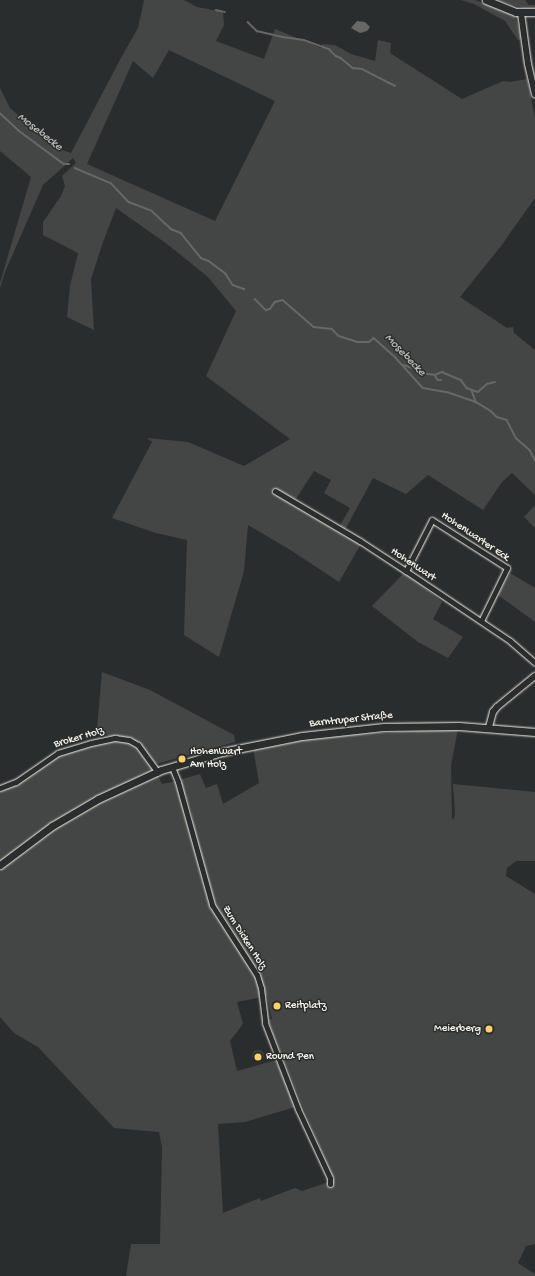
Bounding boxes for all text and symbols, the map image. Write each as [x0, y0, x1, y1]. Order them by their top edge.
water label: Mosebecke [14, 111, 64, 155]
water label: Mosebecke [380, 332, 428, 380]
street label: Hohenwarter Eck [438, 509, 512, 565]
street label: Hohenwart [388, 545, 438, 585]
street label: Barntruper Straße [309, 709, 393, 731]
street label: Broker Holz [52, 725, 106, 751]
place label: Hohenwart Am Holz [190, 746, 242, 772]
marker: Hohenwart Am Holz [177, 754, 187, 764]
street label: Zum Dicken Holz [219, 903, 269, 973]
place label: Reitplatz [285, 999, 327, 1013]
marker: Reitplatz [272, 1001, 282, 1011]
place label: Meierberg [434, 1022, 481, 1036]
marker: Meierberg [484, 1024, 494, 1034]
place label: Round Pen [266, 1050, 314, 1064]
marker: Round Pen [253, 1052, 263, 1062]

